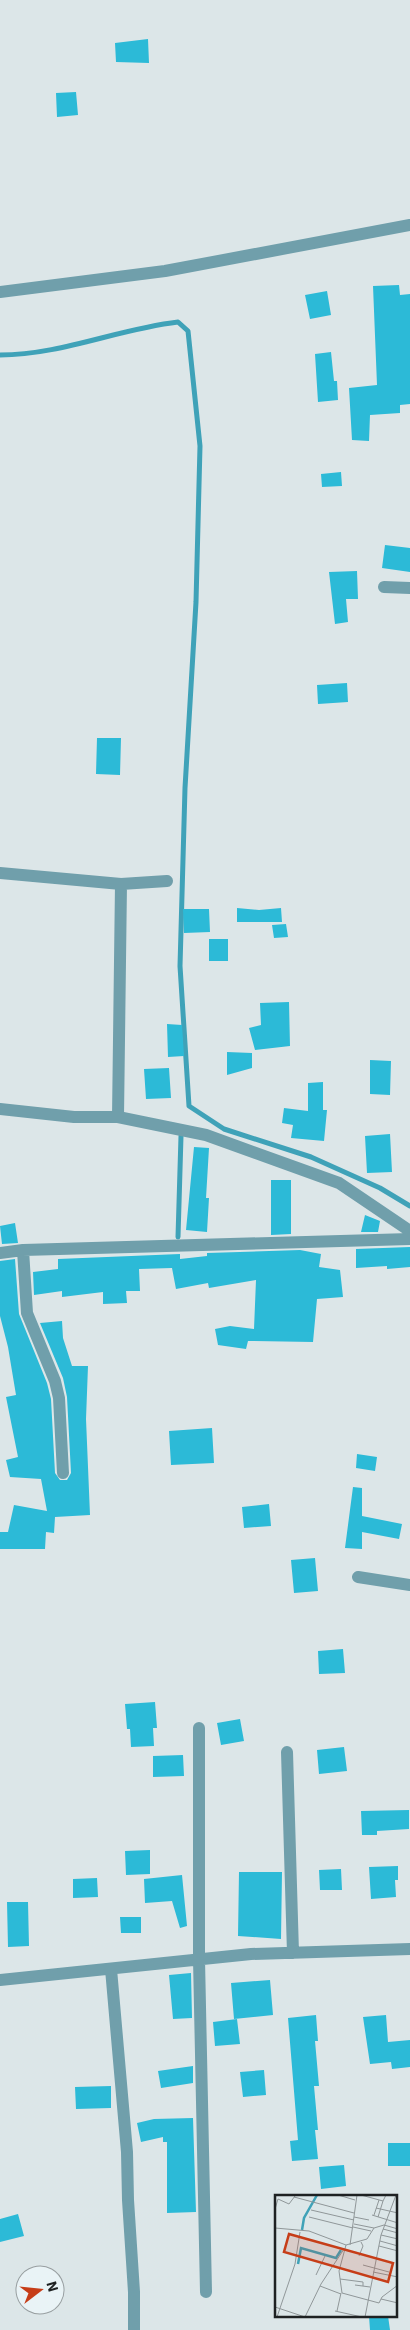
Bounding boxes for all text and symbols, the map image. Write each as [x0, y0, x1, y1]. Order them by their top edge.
inset map [275, 2195, 398, 2318]
north arrow [15, 2265, 65, 2315]
text: N [42, 2279, 63, 2294]

